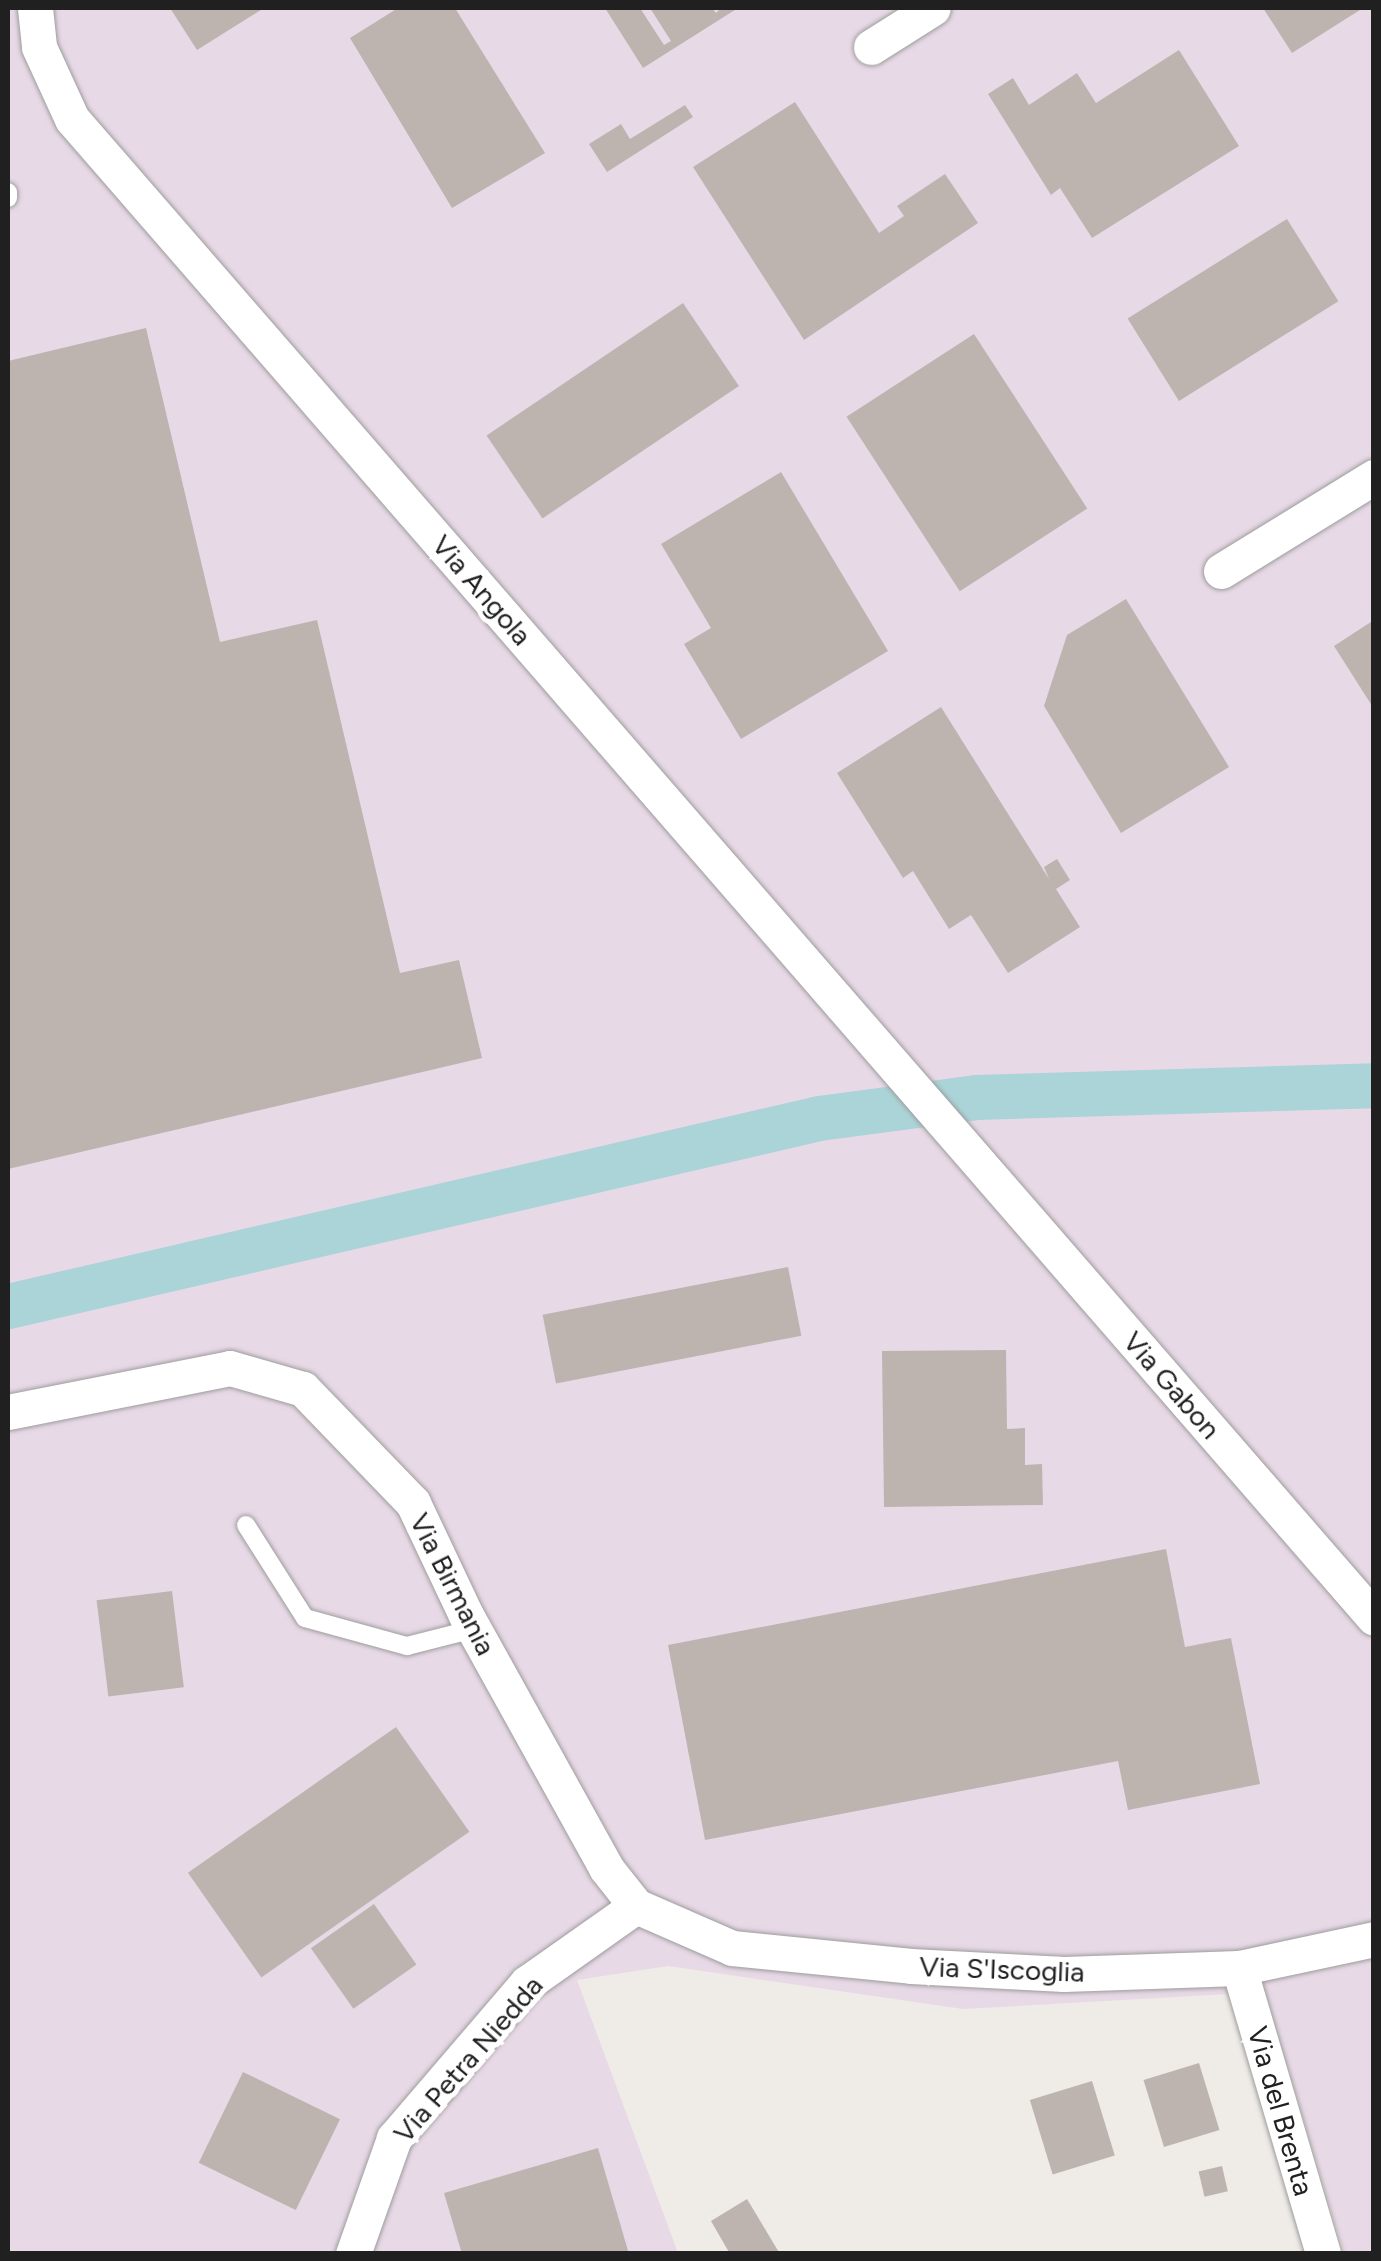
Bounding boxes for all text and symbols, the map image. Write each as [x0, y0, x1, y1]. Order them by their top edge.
street label: Via Angola [425, 528, 539, 652]
street label: Via Gabon [1116, 1325, 1228, 1445]
street label: Via Birmania [403, 1507, 503, 1661]
street label: Via S'Iscoglia [919, 1949, 1085, 1989]
street label: Via Petra Niedda [386, 1969, 550, 2149]
street label: Via del Brenta [1241, 2023, 1321, 2199]

